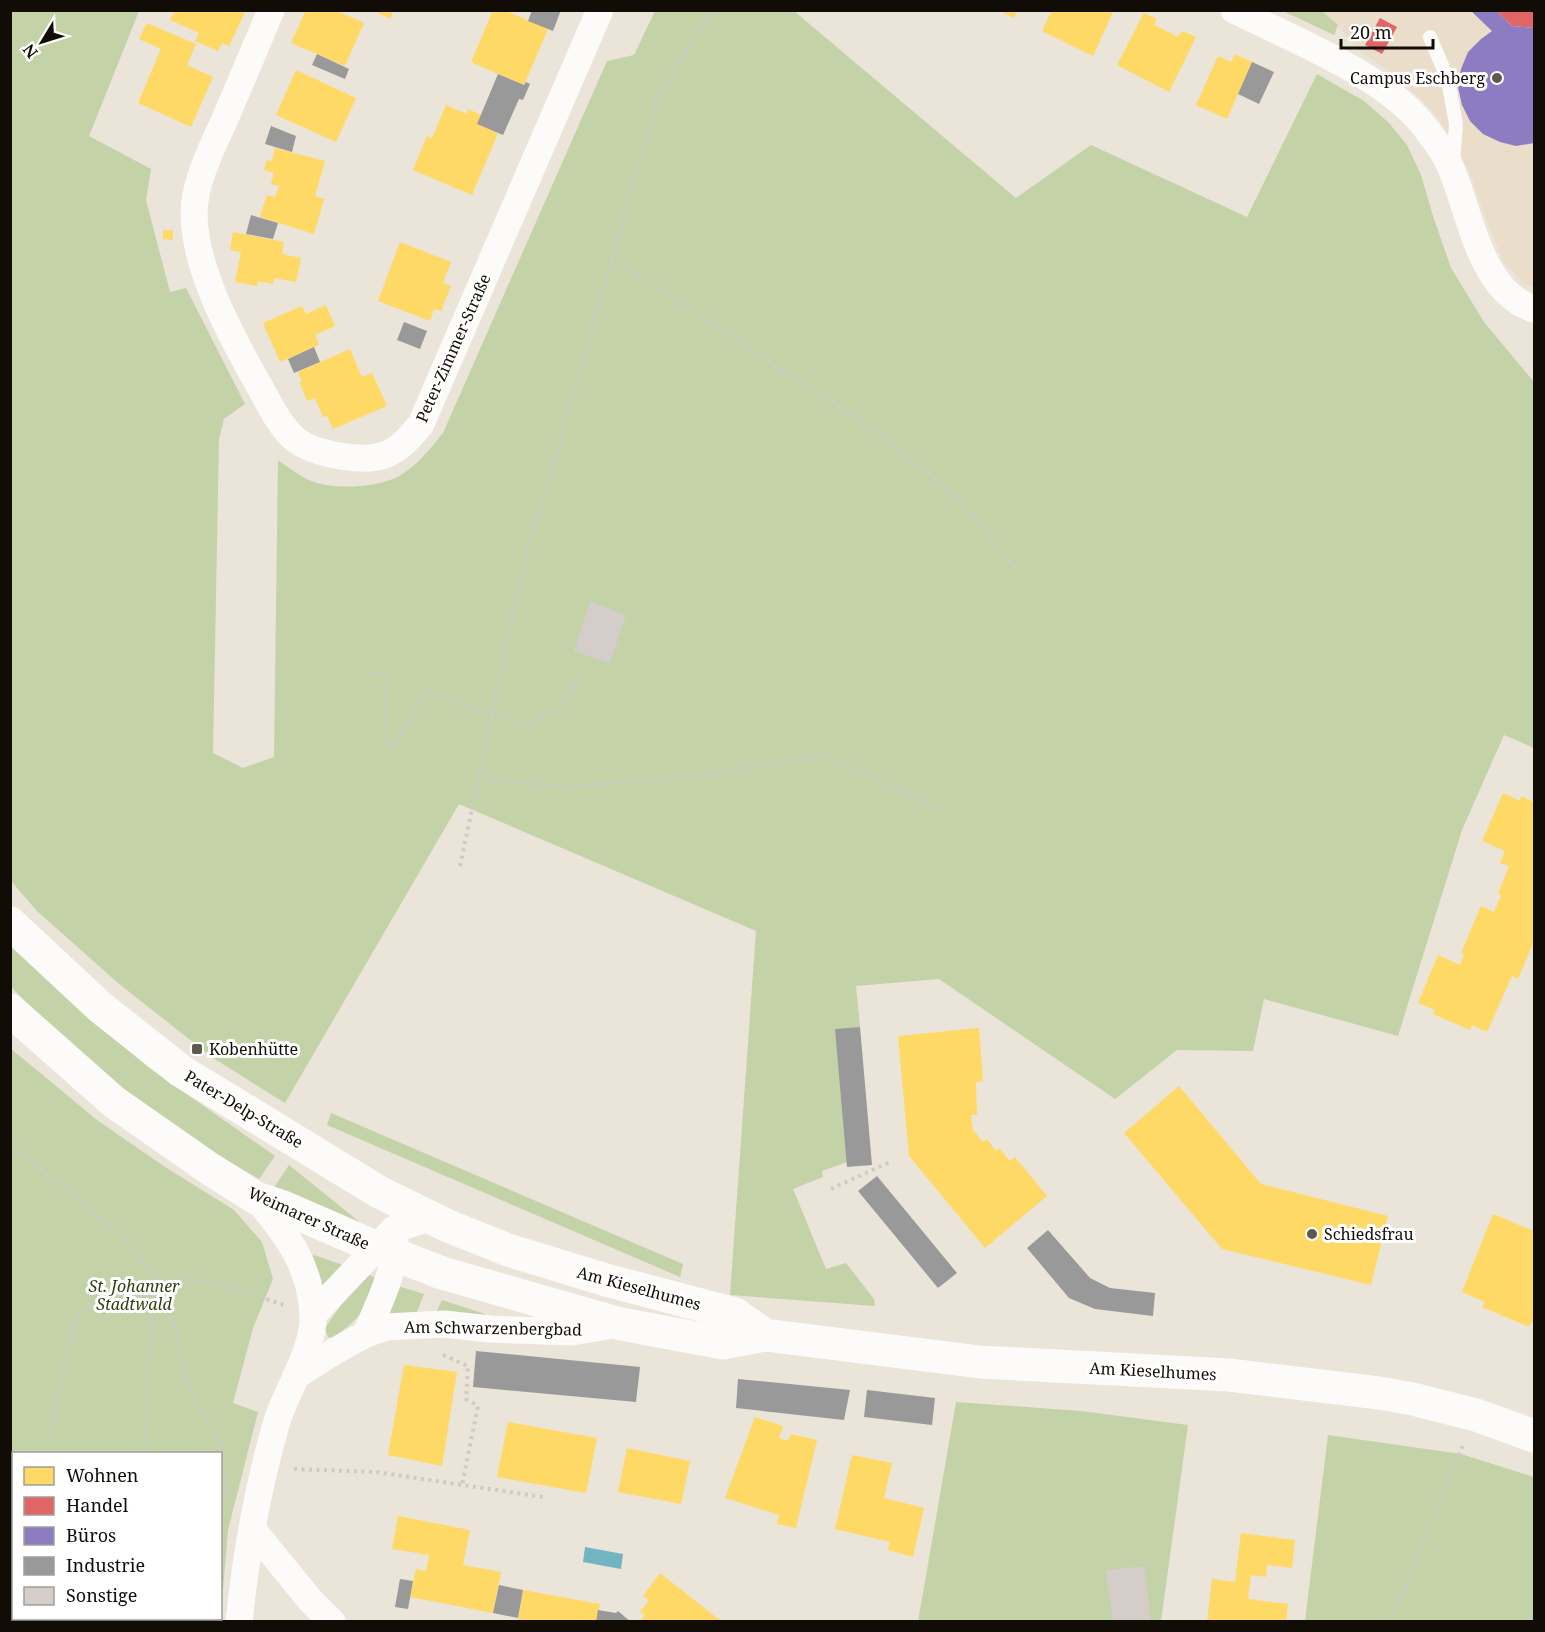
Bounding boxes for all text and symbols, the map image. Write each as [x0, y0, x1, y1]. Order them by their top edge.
north arrow [12, 12, 72, 72]
scale bar [1341, 12, 1432, 50]
text: 20 m [1350, 20, 1392, 44]
text: N [17, 39, 43, 63]
place label: Campus Eschberg [1350, 67, 1485, 89]
marker: Campus Eschberg [1490, 71, 1504, 85]
street label: Peter-Zimmer-Straße [410, 270, 496, 426]
place label: Kobenhütte [209, 1038, 298, 1060]
marker: Kobenhütte [190, 1042, 204, 1056]
street label: Pater-Delp-Straße [181, 1065, 307, 1153]
street label: Weimarer Straße [245, 1181, 373, 1255]
place label: Schiedsfrau [1324, 1223, 1414, 1245]
marker: Schiedsfrau [1305, 1227, 1319, 1241]
street label: Am Kieselhumes [575, 1261, 703, 1315]
park label: St. Johanner Stadtwald [88, 1275, 180, 1315]
street label: Am Schwarzenbergbad [404, 1315, 582, 1341]
street label: Am Kieselhumes [1089, 1357, 1217, 1385]
legend [12, 1452, 222, 1620]
text: Wohnen [66, 1463, 139, 1487]
text: Handel [66, 1493, 129, 1517]
text: Büros [66, 1523, 116, 1547]
text: Industrie [66, 1553, 145, 1577]
text: Sonstige [66, 1583, 137, 1607]

